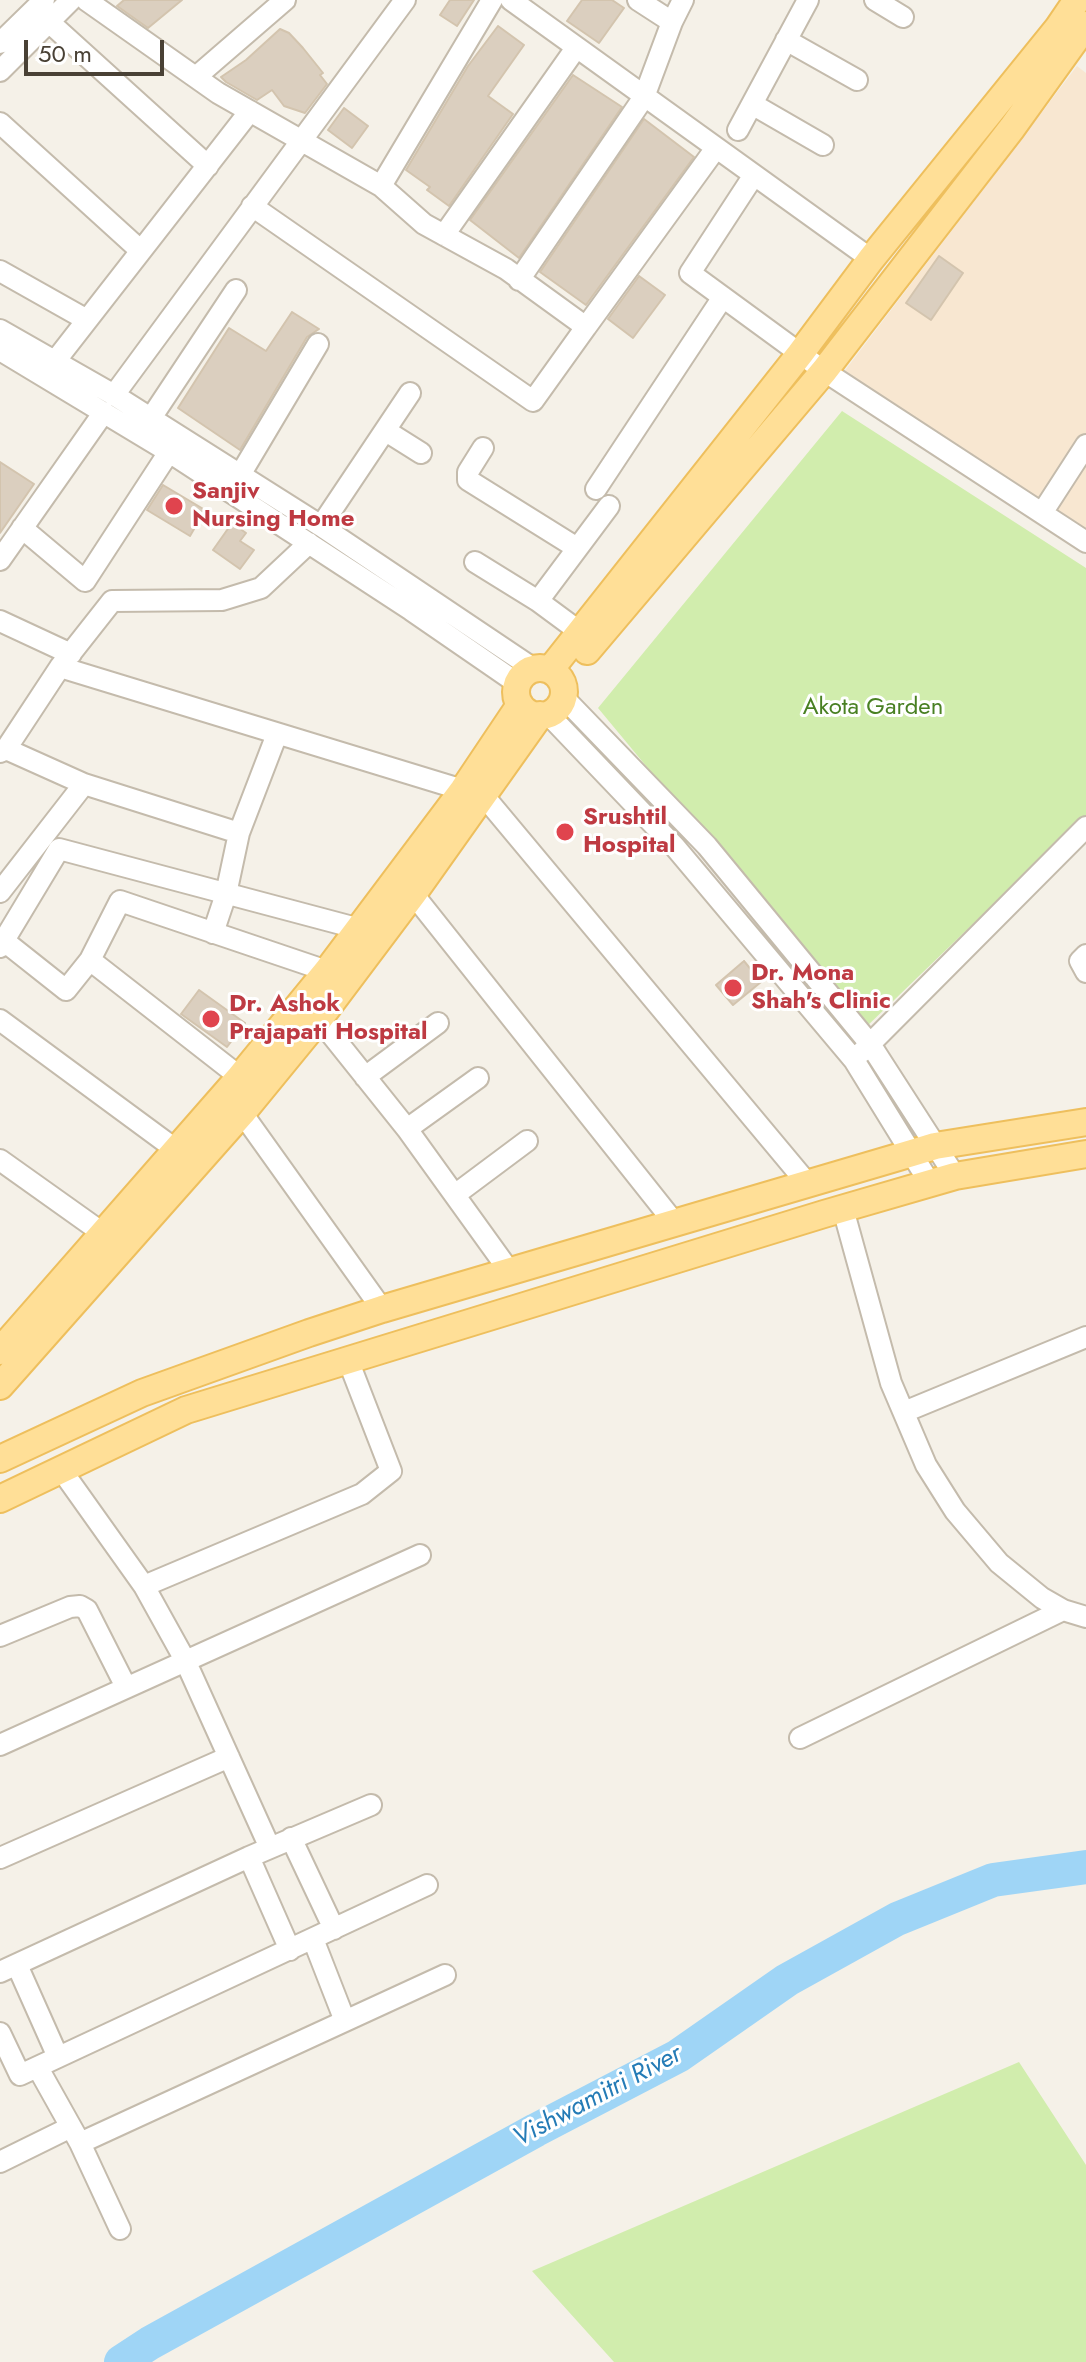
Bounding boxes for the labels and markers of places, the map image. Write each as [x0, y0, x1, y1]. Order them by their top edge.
place label: Sanjiv Nursing Home [192, 478, 354, 534]
marker: Sanjiv Nursing Home [163, 495, 185, 517]
place label: Srushtil Hospital [583, 804, 675, 860]
marker: Srushtil Hospital [554, 821, 576, 843]
place label: Dr. Mona Shah's Clinic [751, 960, 891, 1016]
marker: Dr. Mona Shah's Clinic [722, 977, 744, 999]
place label: Dr. Ashok Prajapati Hospital [229, 991, 427, 1047]
marker: Dr. Ashok Prajapati Hospital [200, 1008, 222, 1030]

